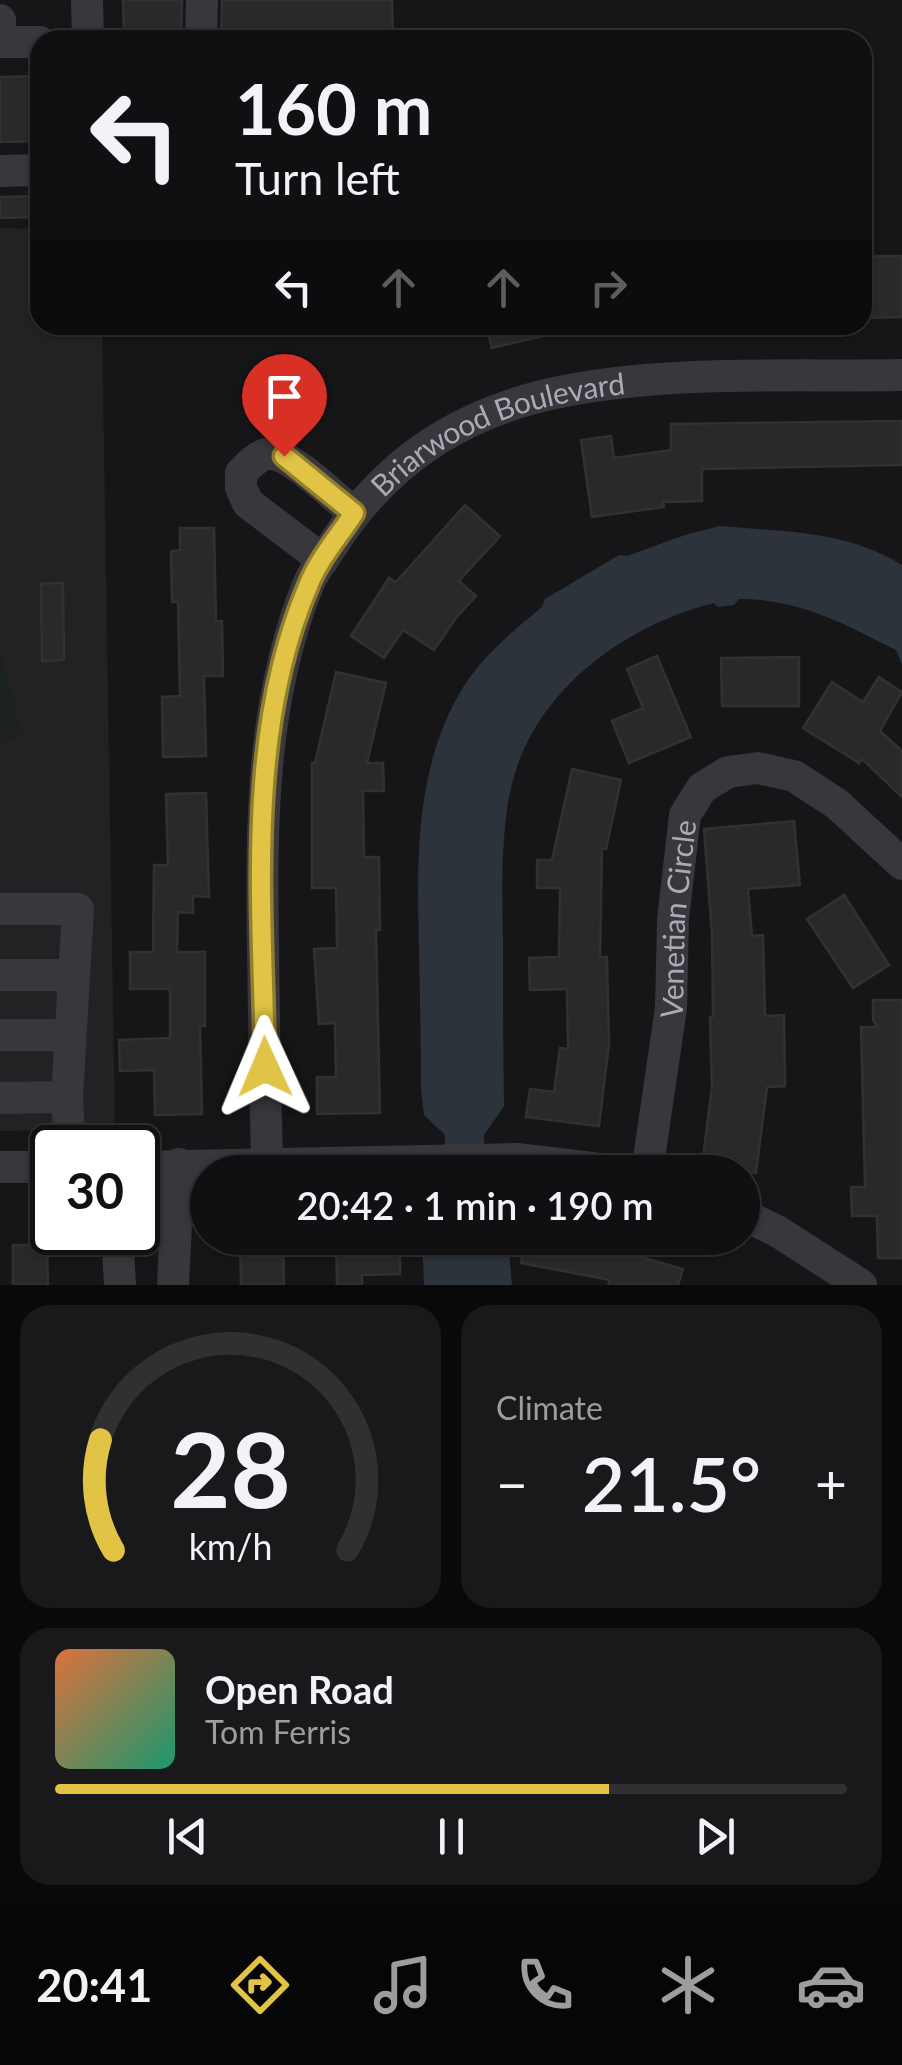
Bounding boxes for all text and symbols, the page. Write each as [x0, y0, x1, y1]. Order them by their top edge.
text: 160 m [235, 66, 432, 150]
icon: left [70, 70, 200, 200]
text: Turn left [235, 151, 400, 205]
icon: left [266, 260, 321, 315]
icon: ahead [371, 260, 426, 315]
icon: ahead [476, 260, 531, 315]
icon: right [581, 260, 636, 315]
pin [242, 354, 327, 457]
street label: Briarwood Boulevard [363, 364, 627, 503]
icon: arrive [257, 369, 312, 424]
street label: Venetian Circle [652, 818, 702, 1021]
position arrow [213, 1015, 317, 1119]
speed limit sign: 30 [30, 1125, 160, 1255]
text: 20:42 · 1 min · 190 m [297, 1182, 653, 1228]
text: Climate [496, 1388, 603, 1427]
text: 28 [170, 1405, 291, 1530]
text: 21.5° [582, 1438, 761, 1528]
text: − [496, 1450, 528, 1516]
text: + [815, 1450, 847, 1516]
text: km/h [189, 1525, 272, 1568]
text: Open Road [205, 1666, 394, 1712]
text: Tom Ferris [205, 1712, 351, 1751]
icon: previous [160, 1809, 215, 1864]
icon: pause [424, 1809, 479, 1864]
icon: next [688, 1809, 743, 1864]
icon: directions [225, 1950, 295, 2020]
icon: music [368, 1950, 438, 2020]
icon: phone [510, 1950, 580, 2020]
icon: climate [653, 1950, 723, 2020]
icon: car [796, 1950, 866, 2020]
text: 20:41 [36, 1958, 152, 2012]

